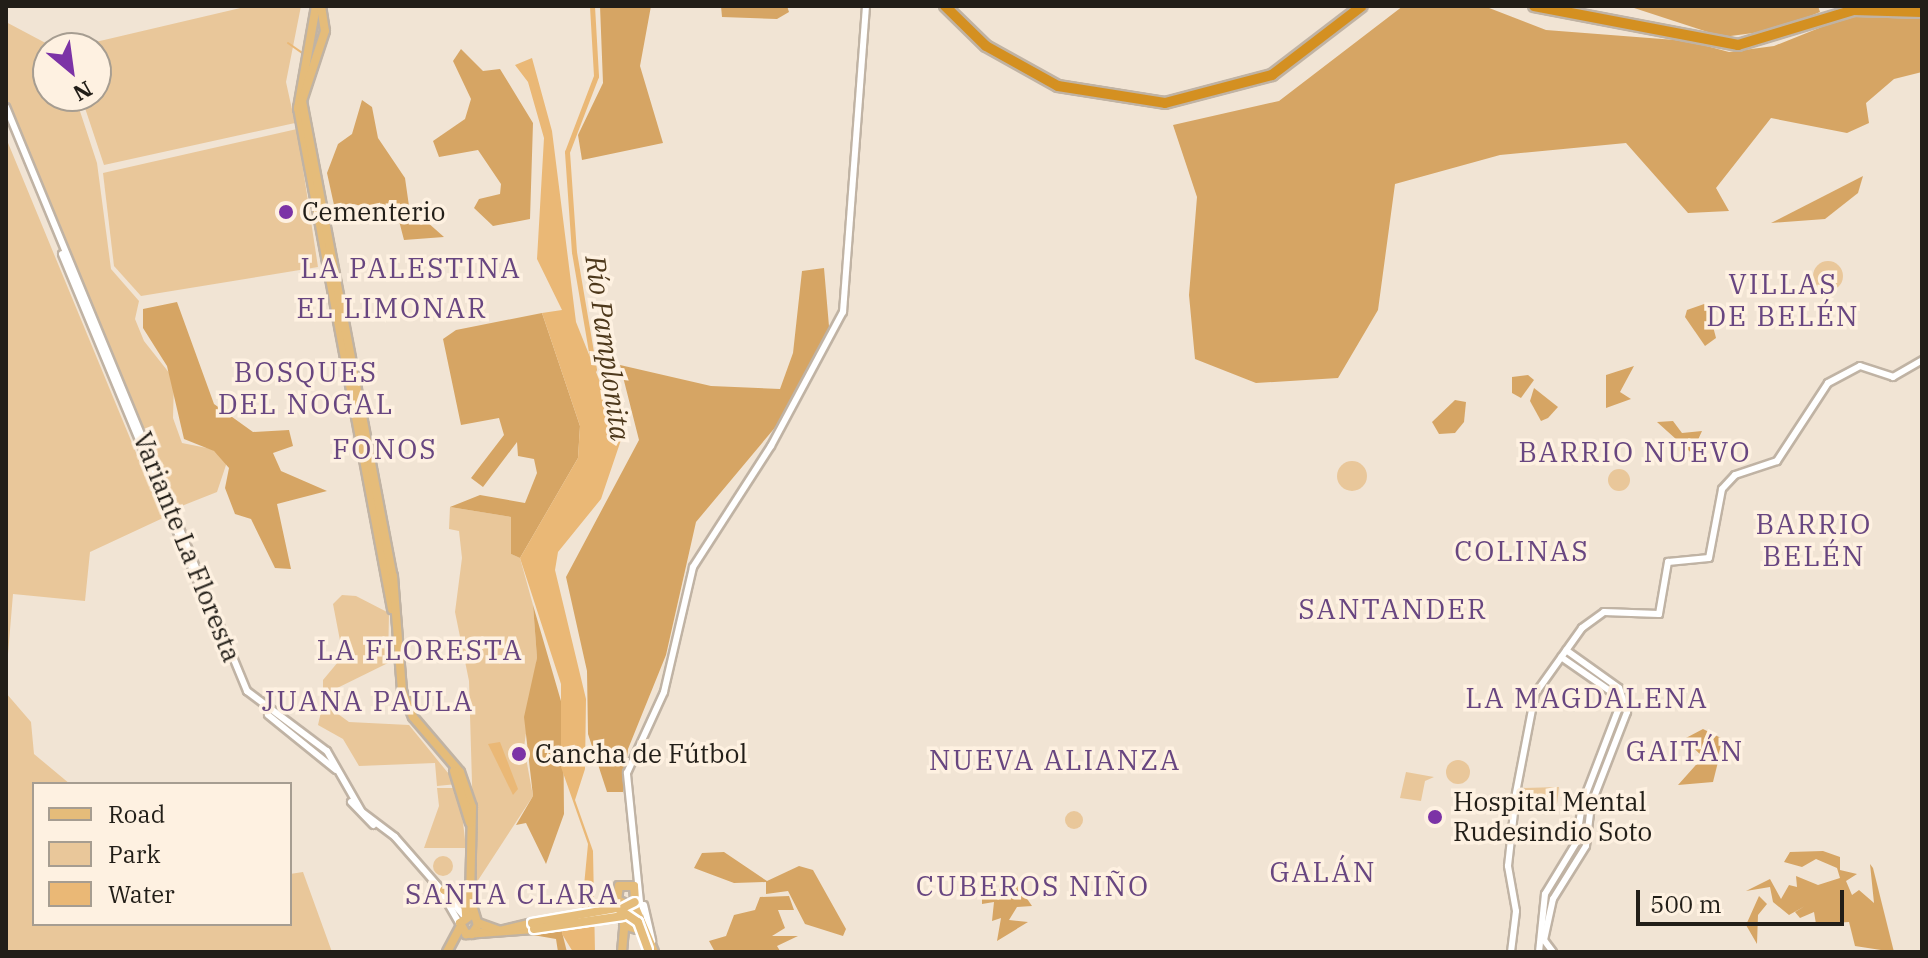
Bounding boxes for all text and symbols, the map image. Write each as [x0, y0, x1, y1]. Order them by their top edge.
north arrow [32, 32, 112, 112]
text: N [68, 75, 98, 109]
place label: Cementerio [302, 196, 445, 228]
marker: Cementerio [277, 203, 295, 221]
district label: LA PALESTINA [300, 251, 522, 285]
water label: Río Pamplonita [578, 253, 638, 443]
district label: VILLAS DE BELÉN [1706, 267, 1860, 333]
district label: EL LIMONAR [296, 291, 488, 325]
district label: BOSQUES DEL NOGAL [218, 355, 394, 421]
street label: Variante La Floresta [127, 427, 247, 667]
district label: FONOS [332, 432, 438, 466]
district label: BARRIO NUEVO [1518, 435, 1752, 469]
district label: BARRIO BELÉN [1756, 507, 1872, 573]
district label: COLINAS [1454, 534, 1590, 568]
district label: SANTANDER [1298, 592, 1488, 626]
district label: LA FLORESTA [316, 633, 524, 667]
district label: LA MAGDALENA [1465, 681, 1709, 715]
district label: JUANA PAULA [262, 684, 474, 718]
district label: GAITÁN [1626, 734, 1744, 768]
place label: Cancha de Fútbol [535, 738, 747, 770]
district label: NUEVA ALIANZA [929, 743, 1181, 777]
marker: Cancha de Fútbol [510, 745, 528, 763]
legend [32, 782, 292, 926]
place label: Hospital Mental Rudesindio Soto [1453, 786, 1652, 848]
text: Road [108, 798, 165, 830]
marker: Hospital Mental Rudesindio Soto [1424, 806, 1446, 828]
text: Park [108, 838, 160, 870]
district label: GALÁN [1269, 855, 1377, 889]
district label: CUBEROS NIÑO [916, 869, 1150, 903]
scale bar [1640, 874, 1848, 924]
district label: SANTA CLARA [405, 877, 619, 911]
text: Water [108, 878, 175, 910]
text: 500 m [1650, 888, 1722, 920]

